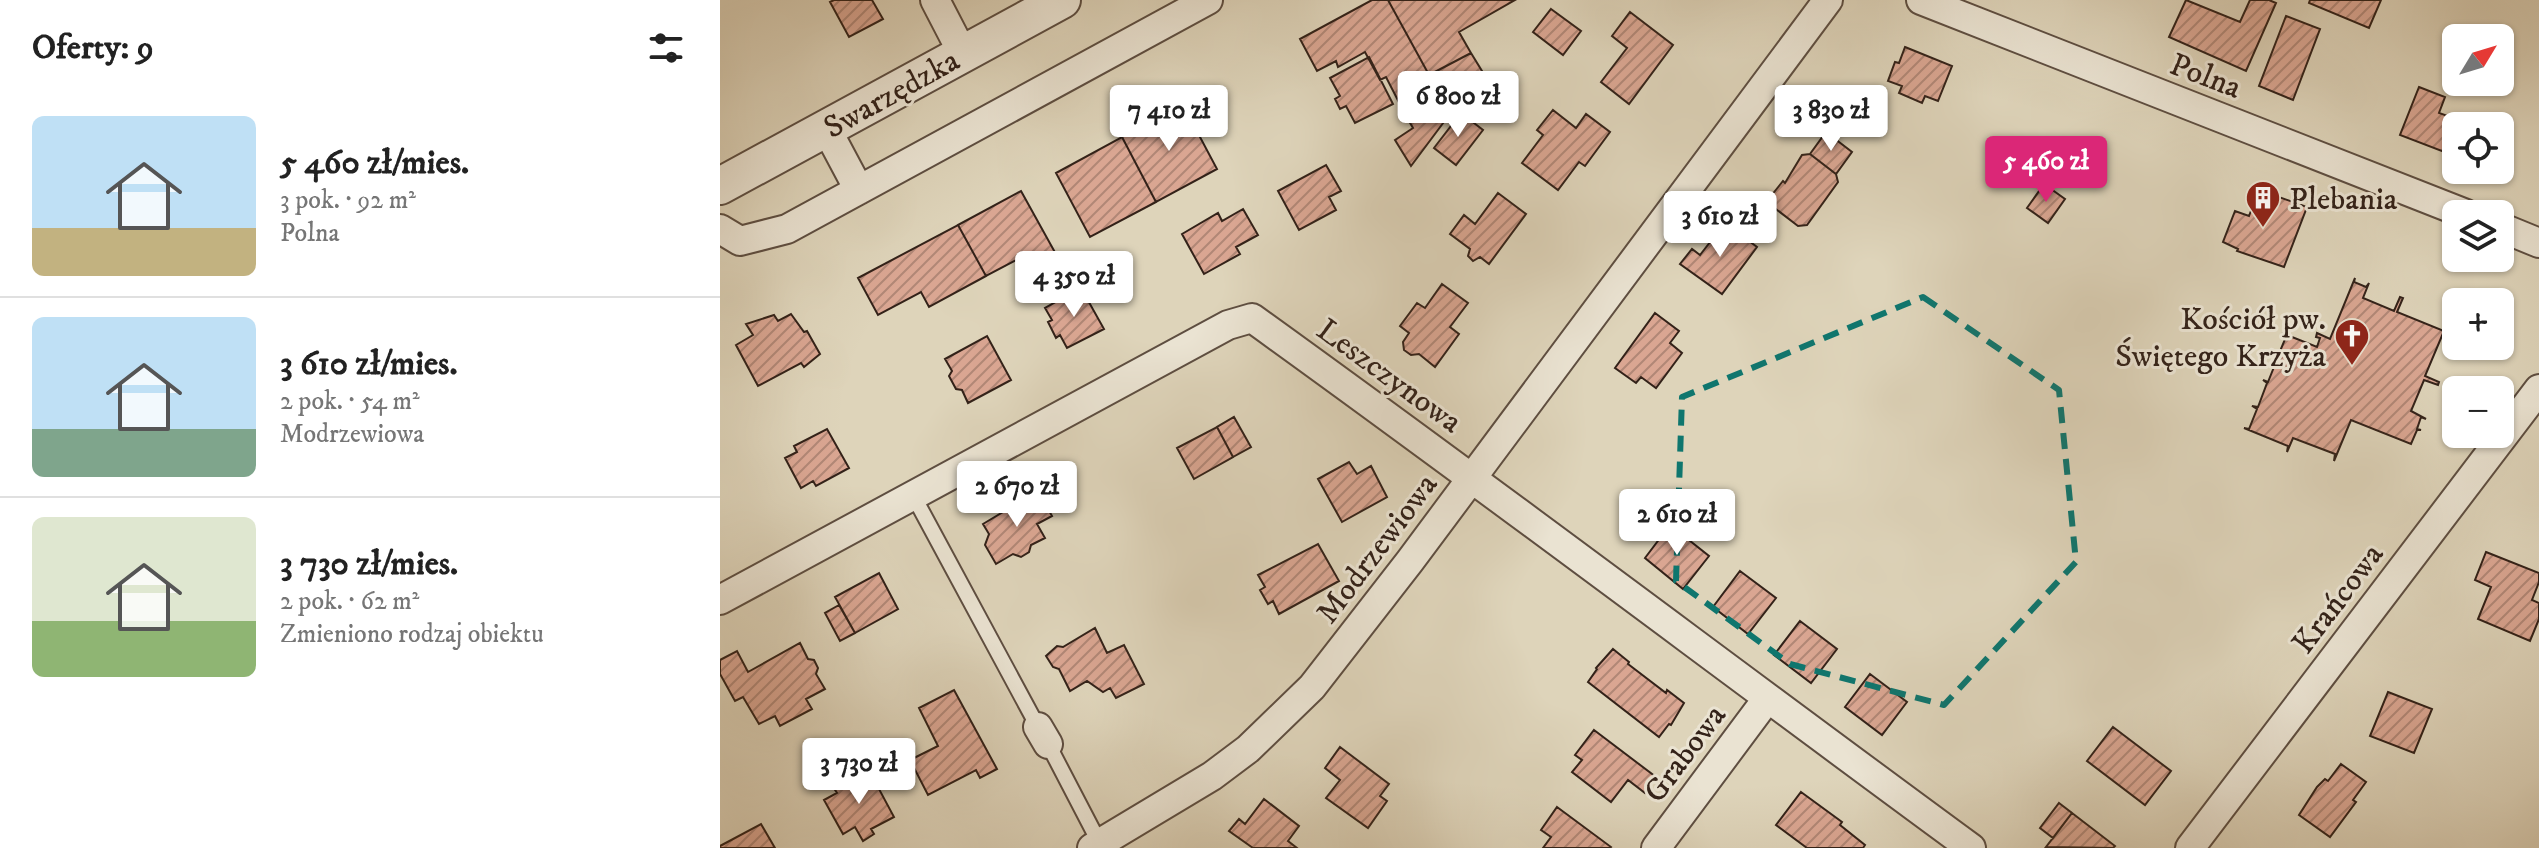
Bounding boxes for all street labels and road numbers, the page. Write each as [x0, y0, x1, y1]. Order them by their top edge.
street label: Swarzędzka [817, 41, 967, 148]
street label: Polna [2164, 45, 2247, 109]
street label: Leszczynowa [1308, 311, 1470, 443]
street label: Modrzewiowa [1308, 466, 1447, 632]
street label: Krańcowa [2284, 536, 2393, 662]
street label: Grabowa [1636, 697, 1736, 811]

